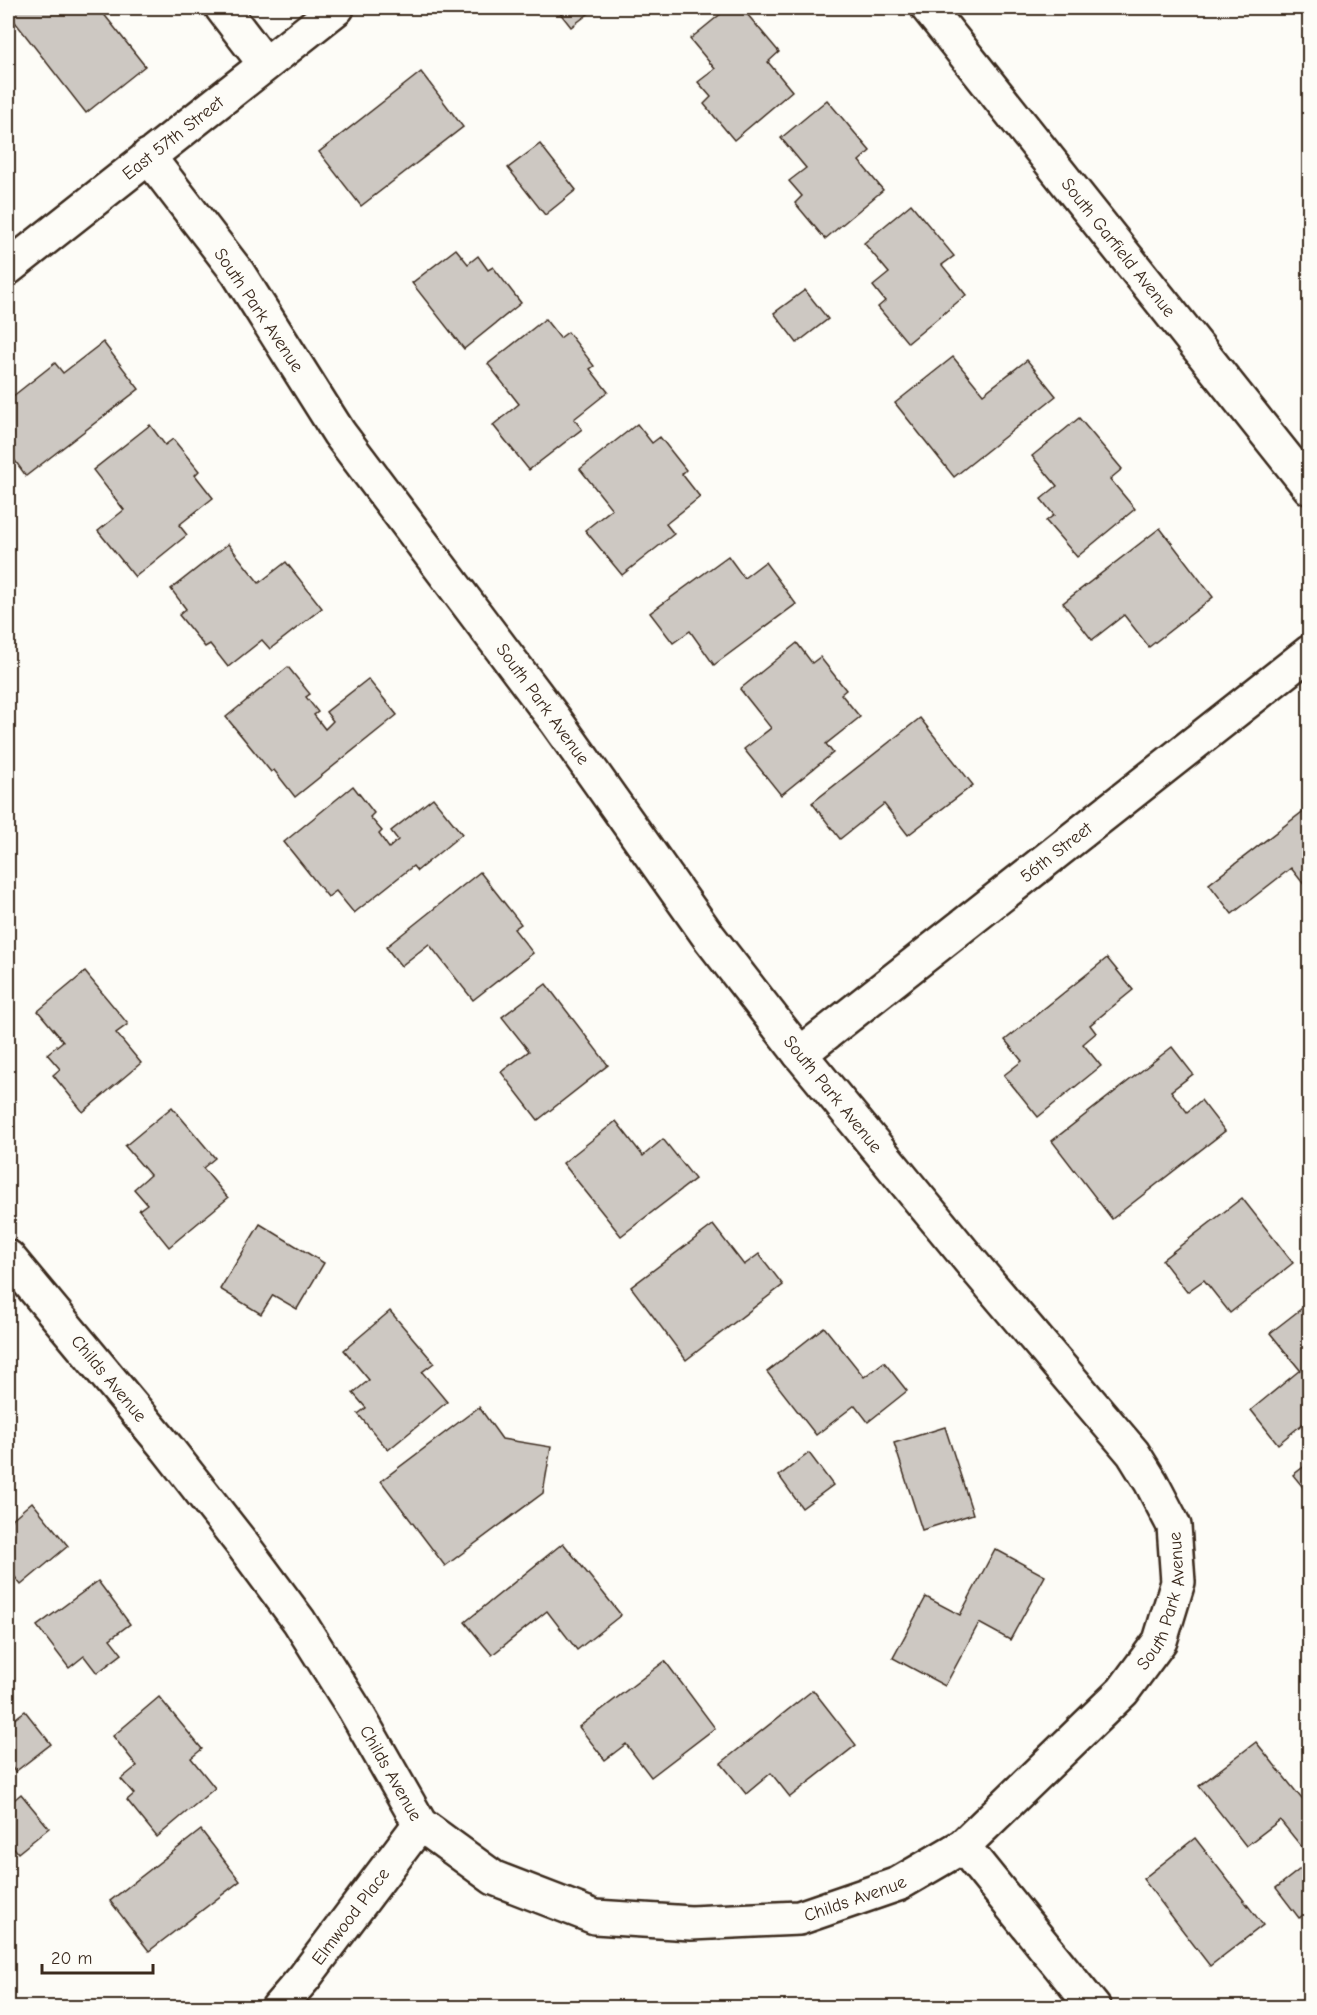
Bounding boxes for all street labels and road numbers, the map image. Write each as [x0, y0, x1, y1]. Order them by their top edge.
street label: East 57th Street [118, 91, 229, 185]
street label: South Garfield Avenue [1057, 174, 1180, 321]
street label: South Park Avenue [209, 244, 308, 376]
street label: South Park Avenue [492, 640, 594, 769]
street label: 56th Street [1016, 817, 1097, 887]
street label: South Park Avenue [779, 1031, 886, 1157]
street label: Childs Avenue [66, 1331, 151, 1426]
street label: South Park Avenue [1132, 1531, 1189, 1674]
street label: Childs Avenue [355, 1722, 426, 1825]
street label: Elmwood Place [308, 1864, 394, 1969]
street label: Childs Avenue [801, 1871, 910, 1926]

